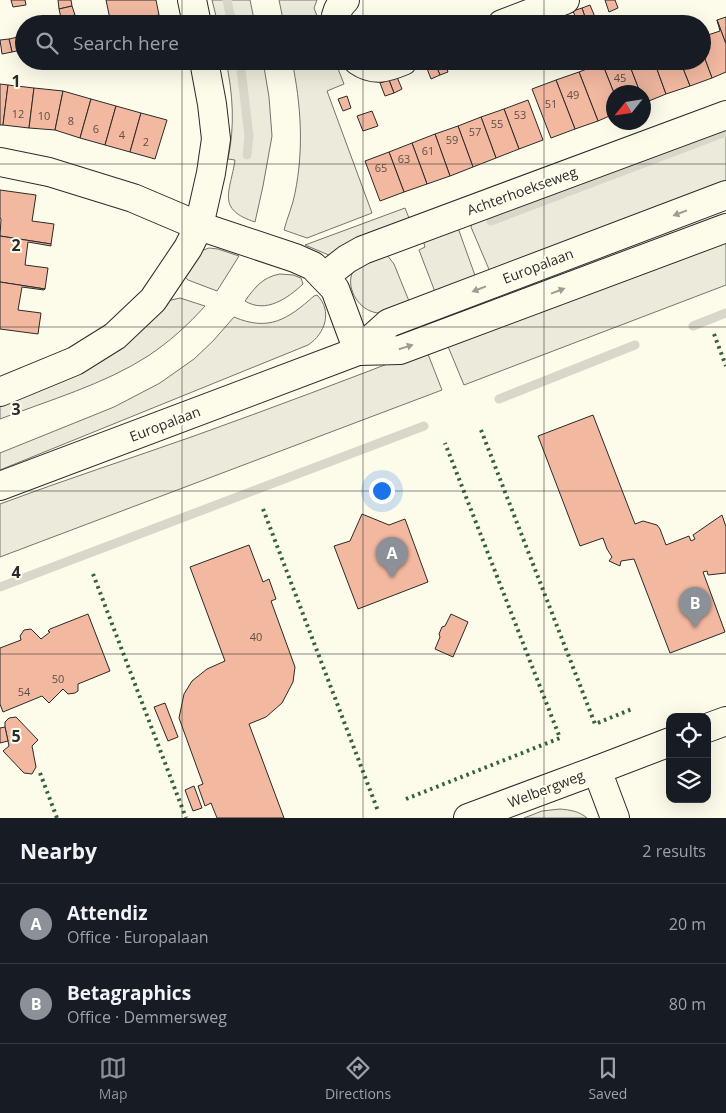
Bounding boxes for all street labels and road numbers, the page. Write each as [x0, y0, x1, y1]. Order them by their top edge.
street label: Achterhoekseweg [464, 162, 580, 219]
street label: Europalaan [500, 243, 576, 288]
street label: Europalaan [127, 401, 203, 446]
street label: Welbergweg [505, 765, 587, 812]

